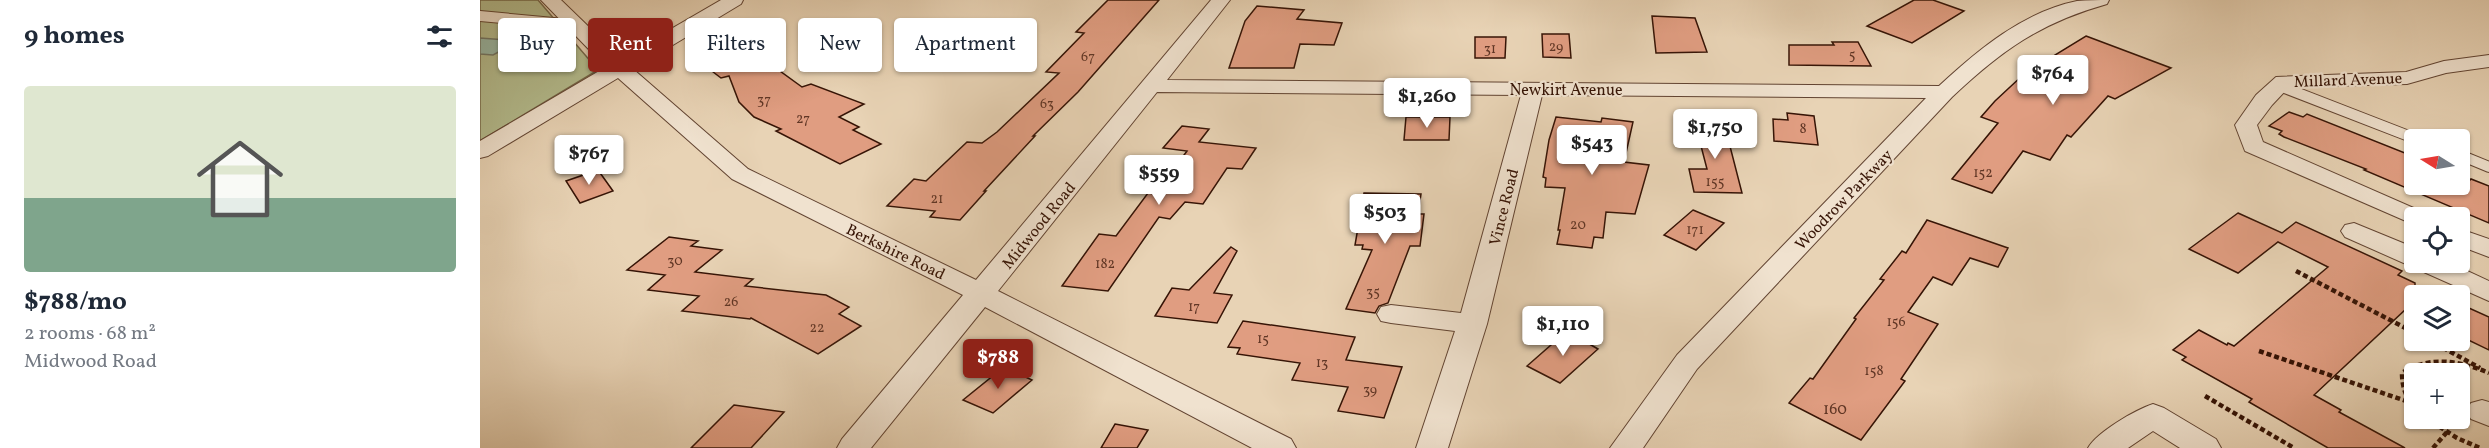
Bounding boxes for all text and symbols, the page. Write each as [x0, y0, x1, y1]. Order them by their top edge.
text: 9 homes [24, 18, 125, 54]
chip: Buy [498, 18, 576, 72]
chip: Rent [588, 18, 673, 72]
chip: Filters [685, 18, 786, 72]
chip: New [798, 18, 882, 72]
chip: Apartment [894, 18, 1037, 72]
icon: filters [423, 20, 456, 53]
house number: 29 [1549, 38, 1563, 57]
house number: 31 [1484, 40, 1496, 59]
house number: 5 [1849, 46, 1855, 65]
house number: 67 [1081, 48, 1095, 67]
pin: $764 [2017, 55, 2089, 106]
text: $764 [2031, 60, 2075, 88]
street label: Millard Avenue [2293, 68, 2403, 94]
pin: $1,260 [1378, 78, 1476, 129]
street label: Newkirt Avenue [1509, 80, 1623, 102]
text: $1,260 [1398, 83, 1456, 111]
house number: 37 [757, 91, 771, 110]
house number: 63 [1040, 95, 1054, 114]
pin: $1,750 [1666, 109, 1764, 160]
house number: 27 [796, 110, 810, 129]
text: $1,750 [1687, 114, 1743, 142]
house number: 8 [1799, 120, 1807, 139]
icon: home [186, 125, 294, 233]
pin: $543 [1556, 125, 1628, 176]
north arrow [2404, 129, 2470, 195]
map controls [2404, 129, 2470, 429]
text: $543 [1571, 130, 1613, 158]
pin: $767 [553, 135, 625, 186]
text: $767 [568, 140, 610, 168]
street label: Woodrow Parkway [1791, 145, 1899, 256]
pin: $559 [1123, 155, 1195, 206]
text: $559 [1138, 160, 1180, 188]
house number: 152 [1973, 164, 1993, 183]
street label: Vince Road [1485, 167, 1525, 248]
house number: 155 [1706, 173, 1724, 192]
street label: Midwood Road [998, 178, 1082, 275]
house number: 21 [931, 190, 943, 209]
pin: $503 [1349, 194, 1421, 245]
text: $503 [1364, 199, 1406, 227]
button: locate [2404, 207, 2470, 273]
house number: 20 [1570, 216, 1586, 235]
street label: Berkshire Road [842, 219, 948, 286]
house number: 171 [1686, 221, 1704, 240]
house number: 30 [667, 252, 683, 271]
house number: 182 [1095, 255, 1115, 274]
house number: 35 [1366, 283, 1380, 302]
text: $788/mo [24, 284, 127, 320]
button: layers [2404, 285, 2470, 351]
house number: 26 [724, 293, 738, 312]
house number: 17 [1188, 298, 1200, 317]
pin: $1,110 [1514, 306, 1612, 357]
text: $1,110 [1536, 311, 1590, 339]
house number: 156 [1886, 313, 1906, 332]
house number: 22 [809, 319, 825, 338]
text: 2 rooms · 68 m² [24, 320, 156, 348]
house number: 15 [1257, 330, 1269, 349]
pin: $788 [962, 339, 1034, 390]
text: $788 [977, 344, 1019, 372]
text: Midwood Road [24, 348, 157, 376]
house number: 13 [1316, 354, 1328, 373]
house number: 158 [1864, 362, 1884, 381]
button: + [2404, 363, 2470, 429]
house number: 39 [1363, 381, 1377, 400]
house number: 160 [1823, 399, 1847, 421]

